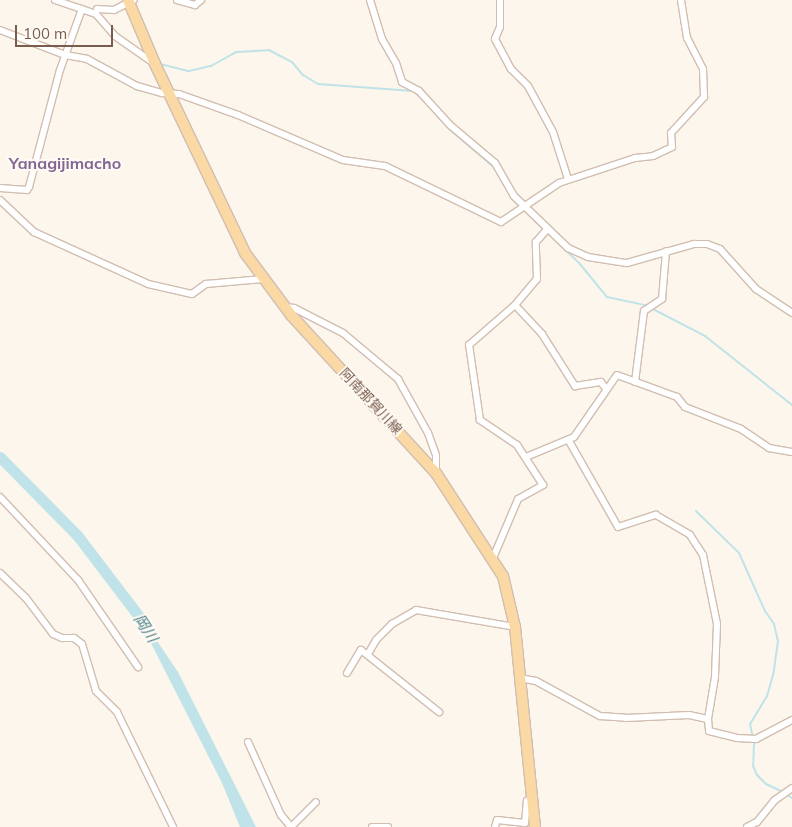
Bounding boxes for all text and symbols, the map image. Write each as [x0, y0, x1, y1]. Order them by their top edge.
scale bar [18, 15, 115, 47]
text: 100 m [23, 24, 67, 43]
district label: Yanagijimacho [9, 153, 121, 173]
street label: 阿南那賀川線 [336, 365, 406, 437]
water label: 岡川 [130, 611, 162, 645]

